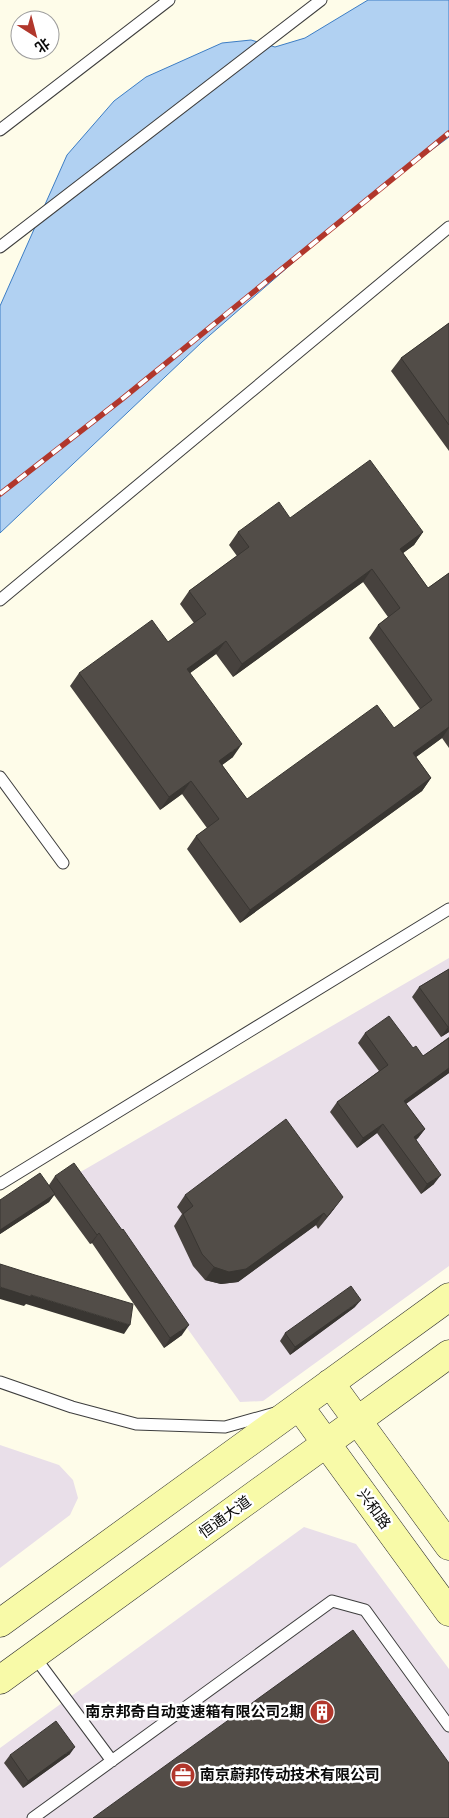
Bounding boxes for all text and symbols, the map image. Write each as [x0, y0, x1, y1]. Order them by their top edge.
north arrow [10, 10, 60, 60]
text: 北 [32, 34, 54, 58]
street label: 兴和路 [353, 1484, 396, 1532]
street label: 恒通大道 [194, 1490, 255, 1542]
building icon: 南京邦奇自动变速箱有限公司2期 [309, 1699, 335, 1725]
place label: 南京邦奇自动变速箱有限公司2期 [86, 1701, 304, 1721]
office icon: 南京蔚邦传动技术有限公司 [170, 1762, 196, 1788]
place label: 南京蔚邦传动技术有限公司 [200, 1764, 380, 1784]

